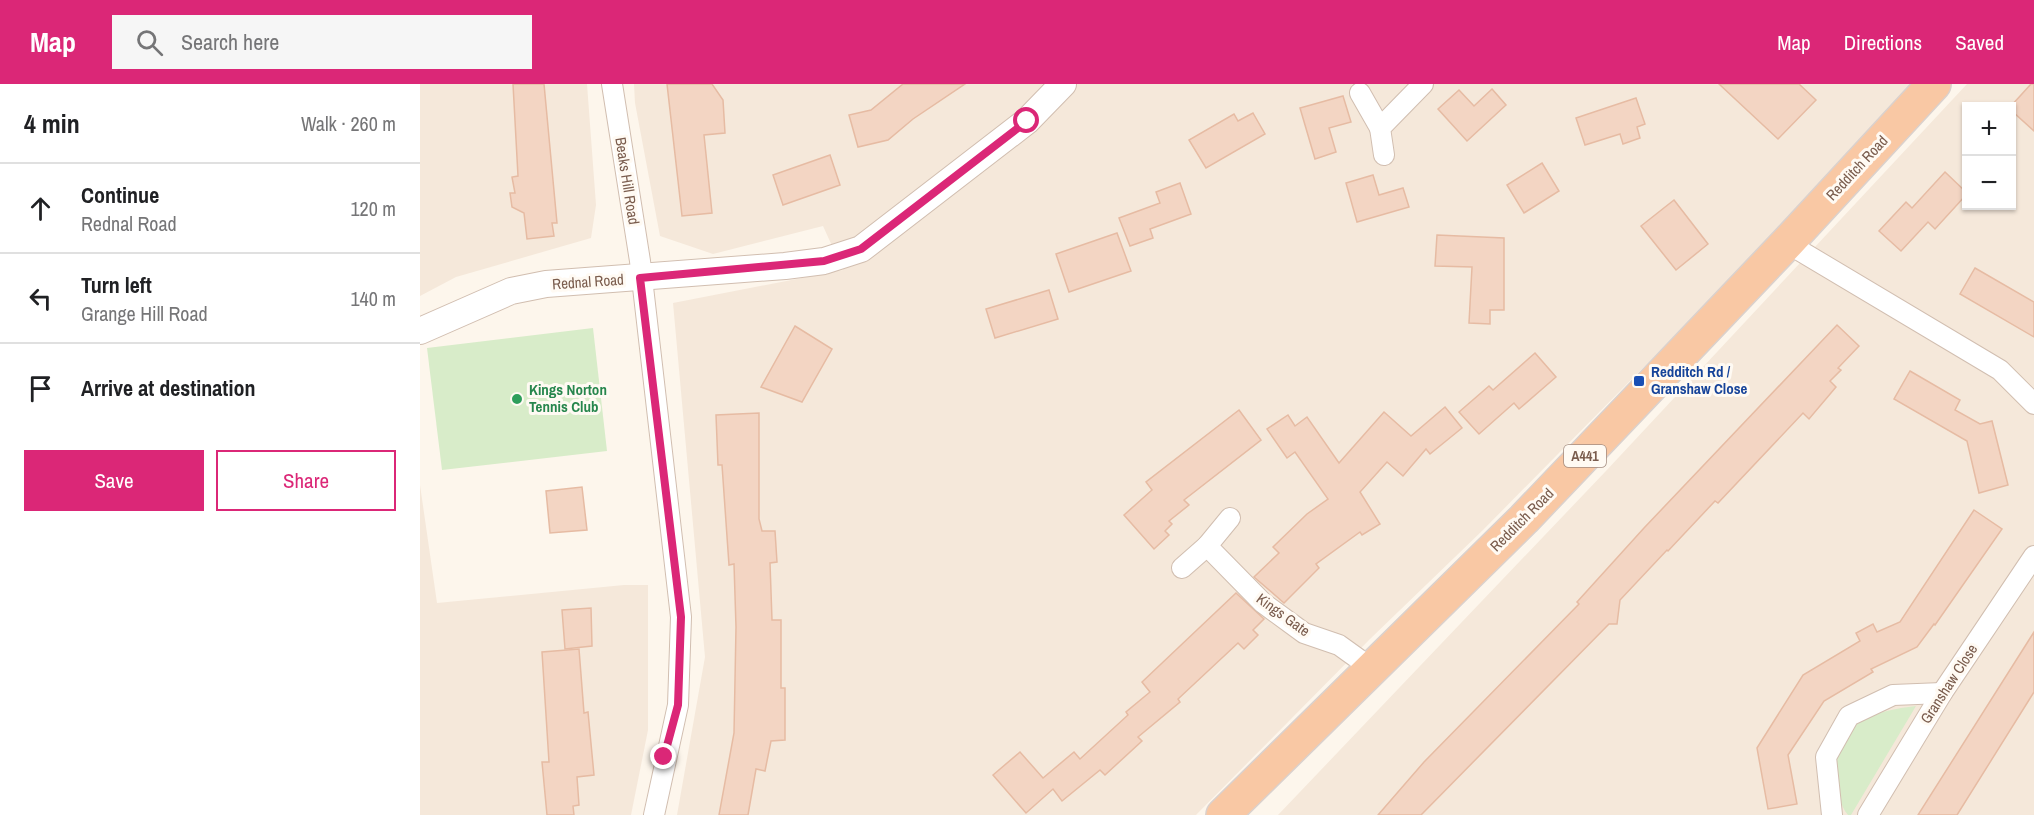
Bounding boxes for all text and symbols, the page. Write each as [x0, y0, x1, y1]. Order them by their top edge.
search box [112, 15, 532, 69]
text: Map [30, 23, 76, 61]
icon: search [133, 26, 166, 59]
text: Search here [181, 27, 279, 57]
text: Map [1777, 28, 1811, 57]
text: Directions [1844, 28, 1922, 57]
text: Saved [1955, 28, 2004, 57]
map controls [1962, 102, 2016, 210]
button: + [1962, 102, 2016, 156]
text: 4 min [24, 106, 80, 141]
route start [1013, 107, 1039, 133]
text: Walk · 260 m [301, 110, 396, 137]
street label: Redditch Road [1821, 130, 1892, 205]
street label: Beaks Hill Road [610, 136, 645, 226]
button: − [1962, 156, 2016, 210]
text: Continue [81, 180, 159, 210]
icon: ahead [24, 192, 57, 225]
text: 120 m [350, 195, 396, 222]
text: Rednal Road [81, 210, 177, 237]
street label: Rednal Road [551, 269, 625, 294]
text: Turn left [81, 270, 152, 300]
icon: left [24, 282, 57, 315]
text: 140 m [350, 285, 396, 312]
text: Grange Hill Road [81, 300, 208, 327]
place label: Redditch Rd / Granshaw Close [1651, 361, 1748, 399]
icon: arrive [24, 372, 57, 405]
text: Arrive at destination [81, 373, 255, 403]
marker: Redditch Rd / Granshaw Close [1632, 374, 1646, 388]
place label: Kings Norton Tennis Club [529, 379, 607, 417]
marker: Kings Norton Tennis Club [510, 392, 524, 406]
road number: A441 [1564, 445, 1606, 467]
button: Save [24, 450, 204, 511]
button: Share [216, 450, 396, 511]
street label: Redditch Road [1485, 483, 1558, 556]
street label: Kings Gate [1252, 588, 1314, 641]
street label: Granshaw Close [1915, 640, 1982, 728]
route end [650, 743, 676, 769]

